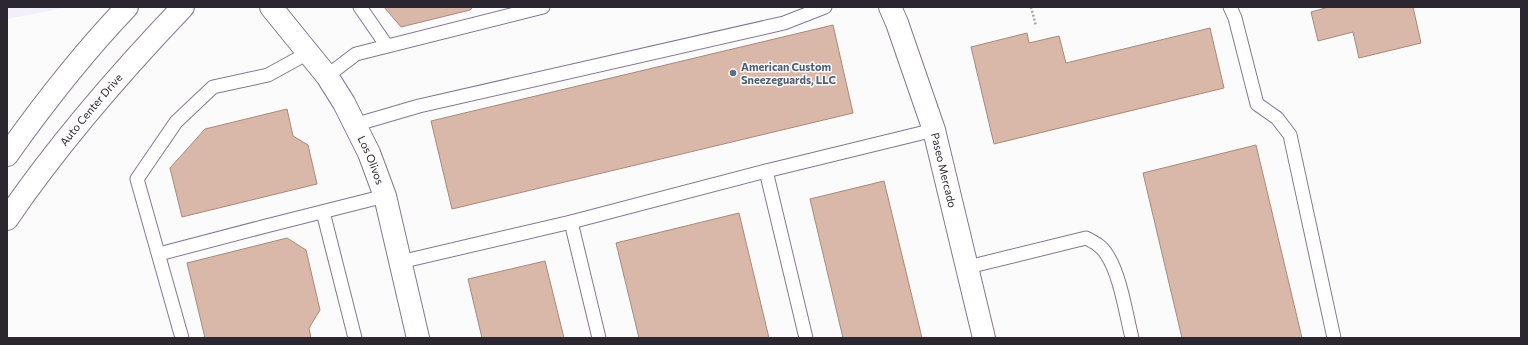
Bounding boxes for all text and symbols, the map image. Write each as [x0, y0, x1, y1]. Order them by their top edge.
place label: American Custom Sneezeguards, LLC [741, 60, 836, 86]
marker: American Custom Sneezeguards, LLC [728, 68, 738, 78]
street label: Auto Center Drive [57, 71, 125, 148]
street label: Paseo Mercado [929, 131, 960, 209]
street label: Los Olivos [355, 133, 387, 186]

